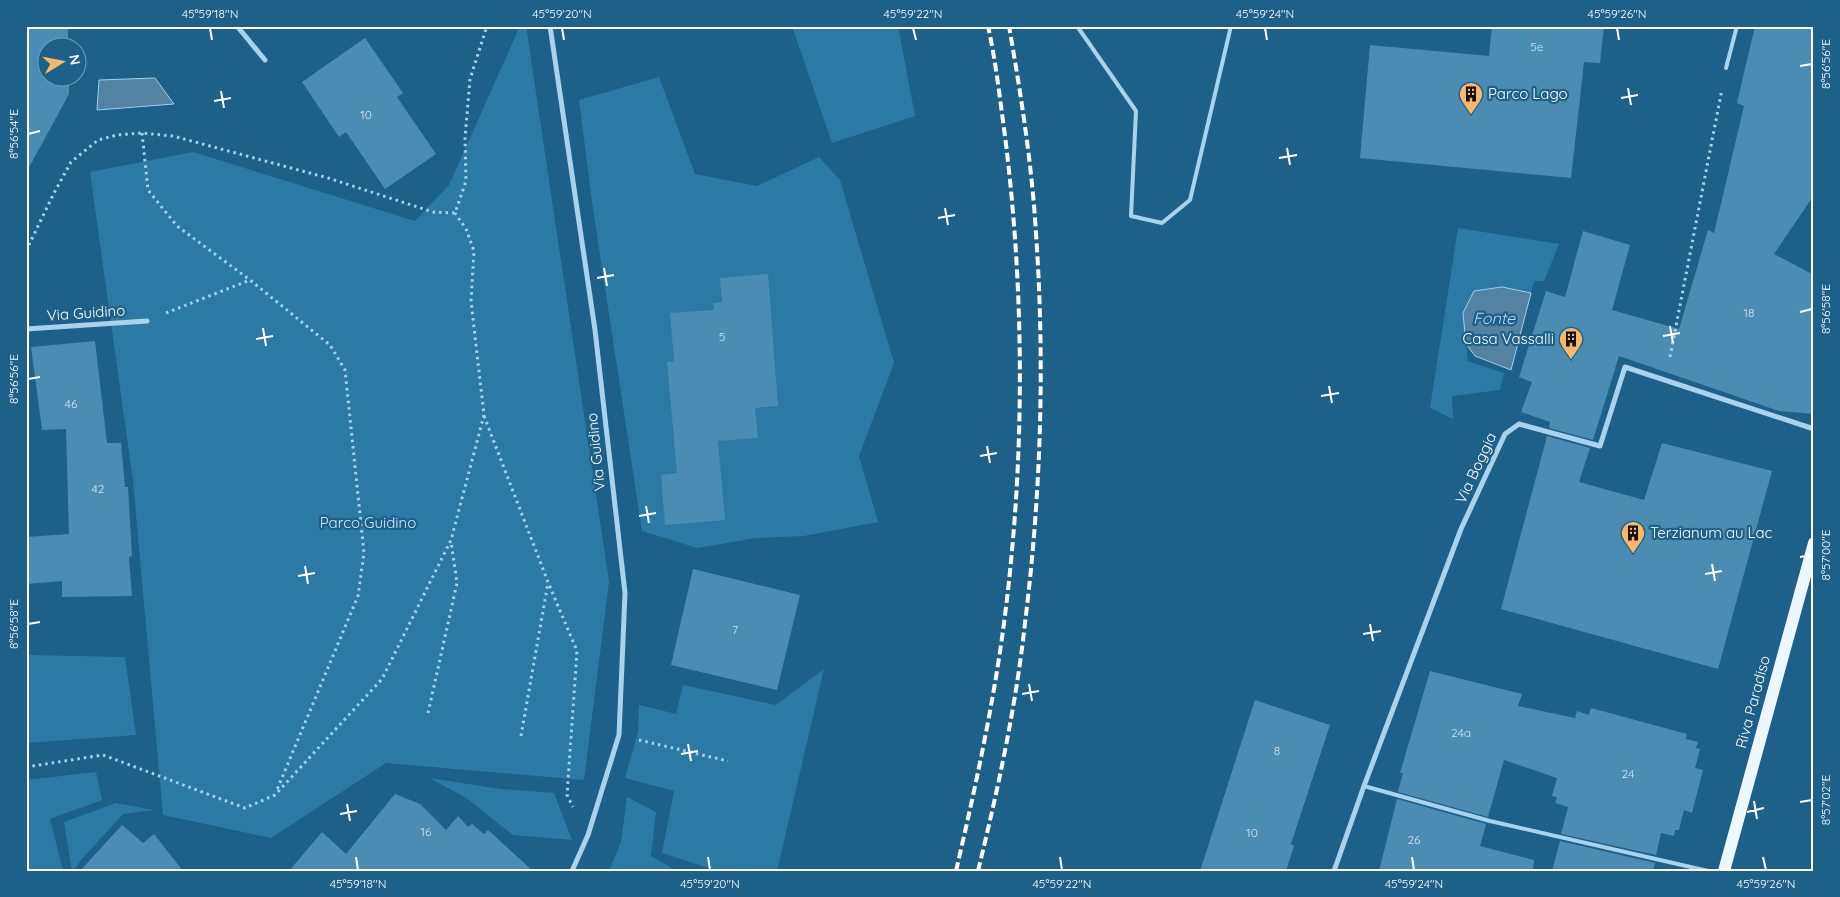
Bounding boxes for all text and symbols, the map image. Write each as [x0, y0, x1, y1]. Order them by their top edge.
text: 45°59'18"N [182, 6, 238, 21]
text: 45°59'20"N [532, 6, 592, 21]
text: 45°59'22"N [883, 6, 943, 21]
text: 45°59'24"N [1236, 6, 1294, 21]
text: 45°59'26"N [1588, 6, 1646, 21]
north arrow [38, 38, 88, 88]
house number: 5e [1530, 39, 1544, 54]
text: 8°56'56"E [1818, 39, 1833, 89]
text: N [65, 53, 85, 66]
building icon: Parco Lago [1458, 81, 1484, 115]
place label: Parco Lago [1488, 84, 1568, 103]
house number: 10 [360, 107, 372, 122]
text: 8°56'54"E [6, 109, 21, 159]
text: 8°56'58"E [1818, 284, 1833, 334]
street label: Via Guidino [46, 300, 126, 325]
house number: 18 [1744, 305, 1754, 320]
water label: Fonte [1473, 308, 1516, 328]
building icon: Casa Vassalli [1558, 326, 1584, 360]
house number: 5 [719, 329, 725, 344]
place label: Casa Vassalli [1463, 329, 1554, 348]
text: 8°56'56"E [6, 354, 21, 404]
house number: 46 [65, 396, 78, 411]
street label: Via Guidino [582, 412, 609, 492]
street label: Via Boggia [1451, 429, 1500, 506]
house number: 42 [92, 481, 105, 496]
park label: Parco Guidino [320, 513, 416, 532]
building icon: Terzianum au Lac [1620, 520, 1646, 554]
place label: Terzianum au Lac [1650, 523, 1773, 542]
text: 8°57'00"E [1818, 529, 1833, 581]
text: 8°56'58"E [6, 599, 21, 649]
house number: 7 [732, 622, 738, 637]
street label: Riva Paradiso [1731, 653, 1774, 750]
house number: 24a [1451, 725, 1471, 740]
house number: 8 [1274, 743, 1280, 758]
house number: 24 [1622, 766, 1634, 781]
text: 8°57'02"E [1818, 774, 1833, 825]
house number: 16 [421, 824, 432, 839]
house number: 10 [1246, 825, 1258, 840]
house number: 26 [1407, 832, 1421, 847]
text: 45°59'18"N [330, 876, 386, 891]
text: 45°59'20"N [680, 876, 740, 891]
text: 45°59'22"N [1032, 876, 1092, 891]
text: 45°59'24"N [1385, 876, 1443, 891]
text: 45°59'26"N [1737, 876, 1795, 891]

